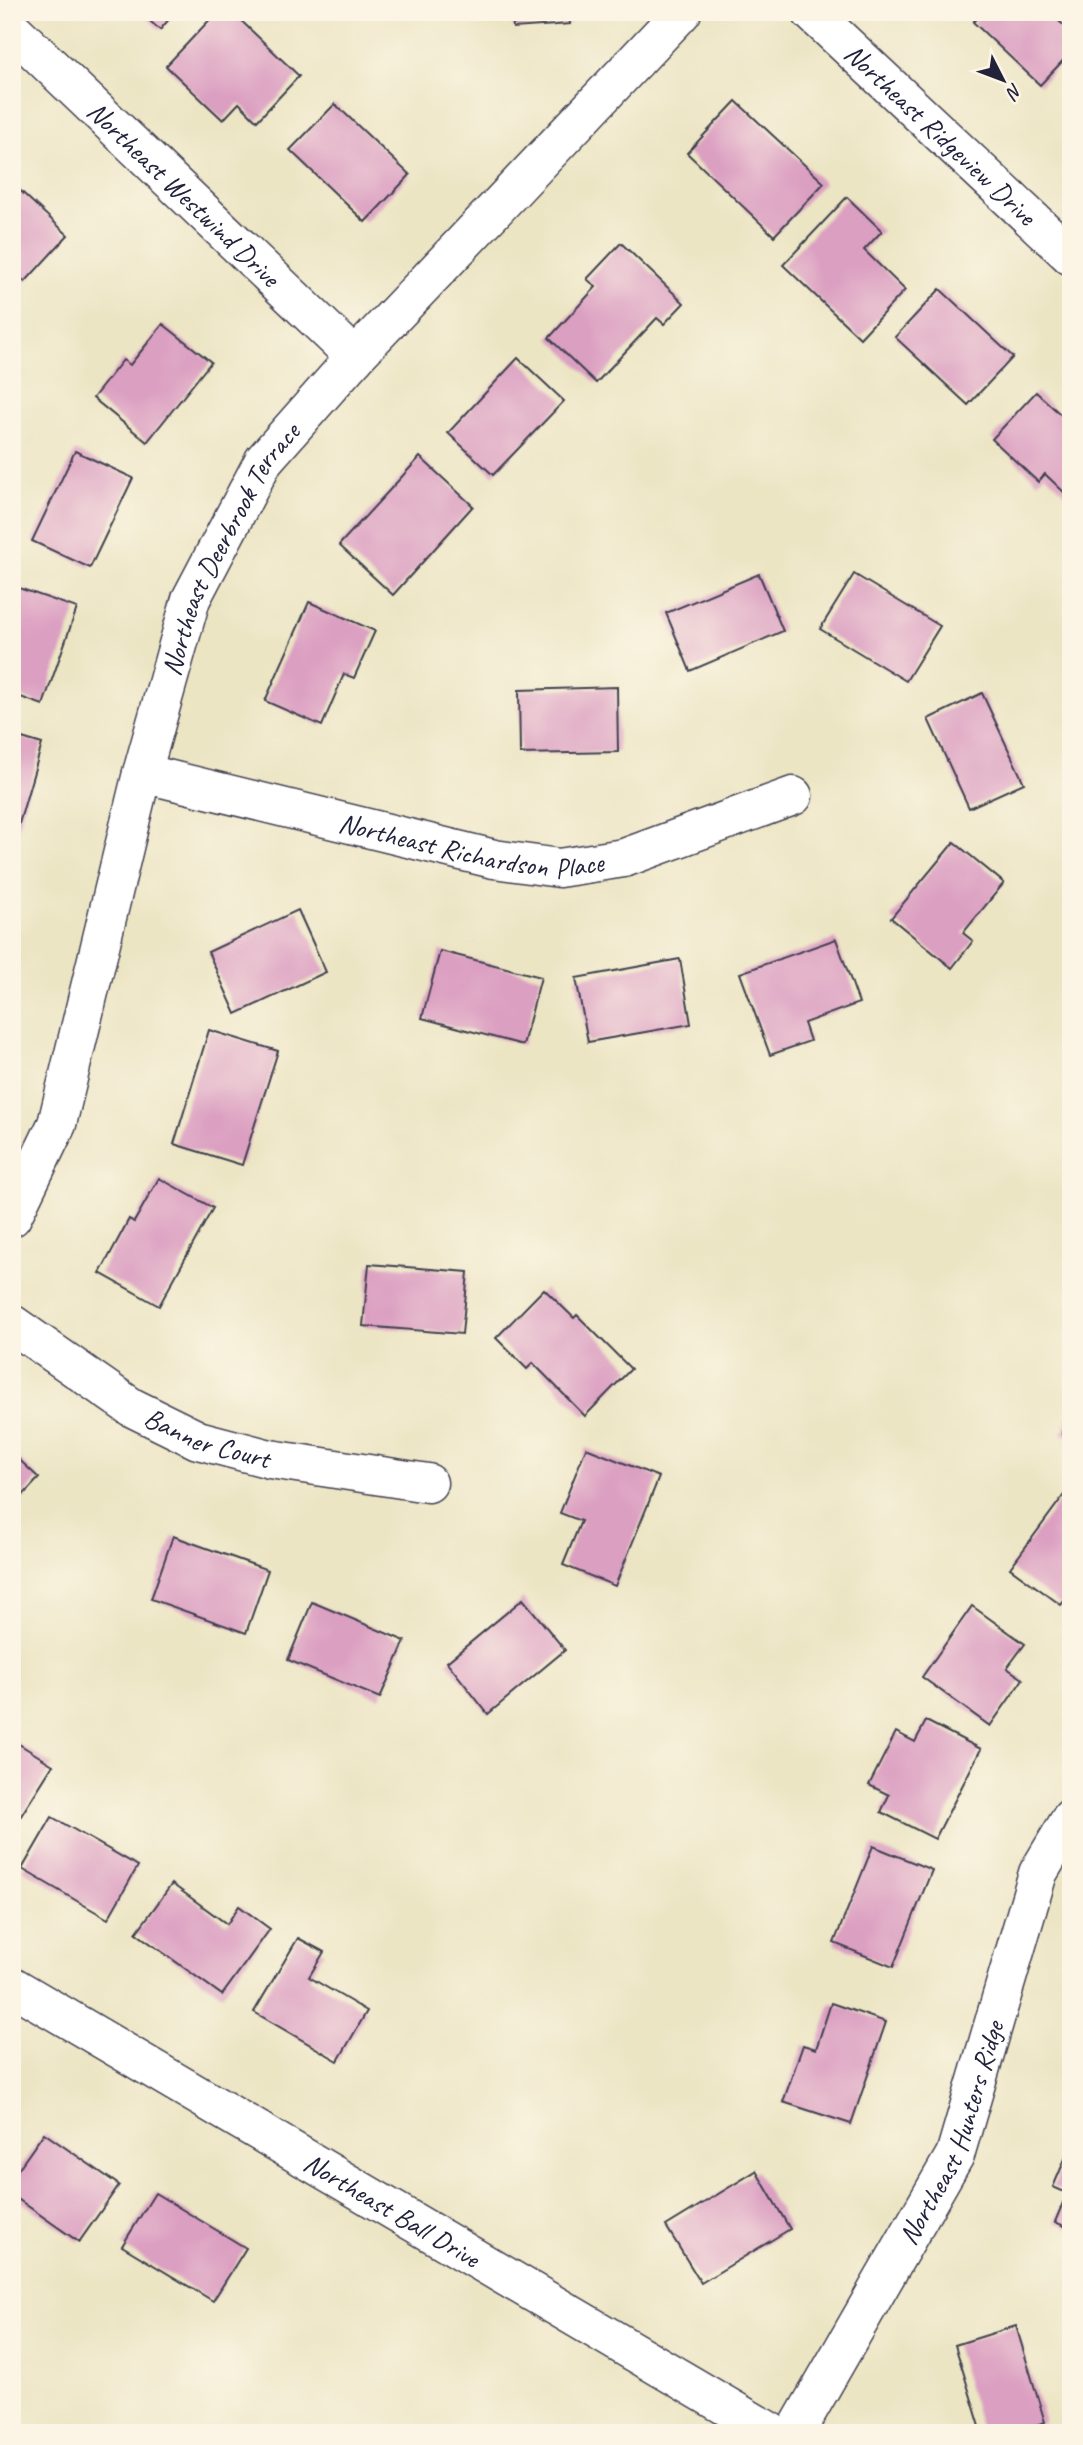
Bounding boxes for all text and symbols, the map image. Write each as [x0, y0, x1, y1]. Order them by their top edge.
street label: Northeast Ridgeview Drive [838, 36, 1044, 232]
north arrow [968, 46, 1038, 116]
street label: Northeast Westwind Drive [80, 94, 289, 295]
street label: Northeast Deerbrook Terrace [153, 414, 308, 679]
street label: Northeast Richardson Place [335, 805, 608, 886]
street label: Banner Court [139, 1399, 276, 1477]
street label: Northeast Hunters Ridge [890, 2015, 1012, 2251]
street label: Northeast Ball Drive [298, 2145, 488, 2276]

